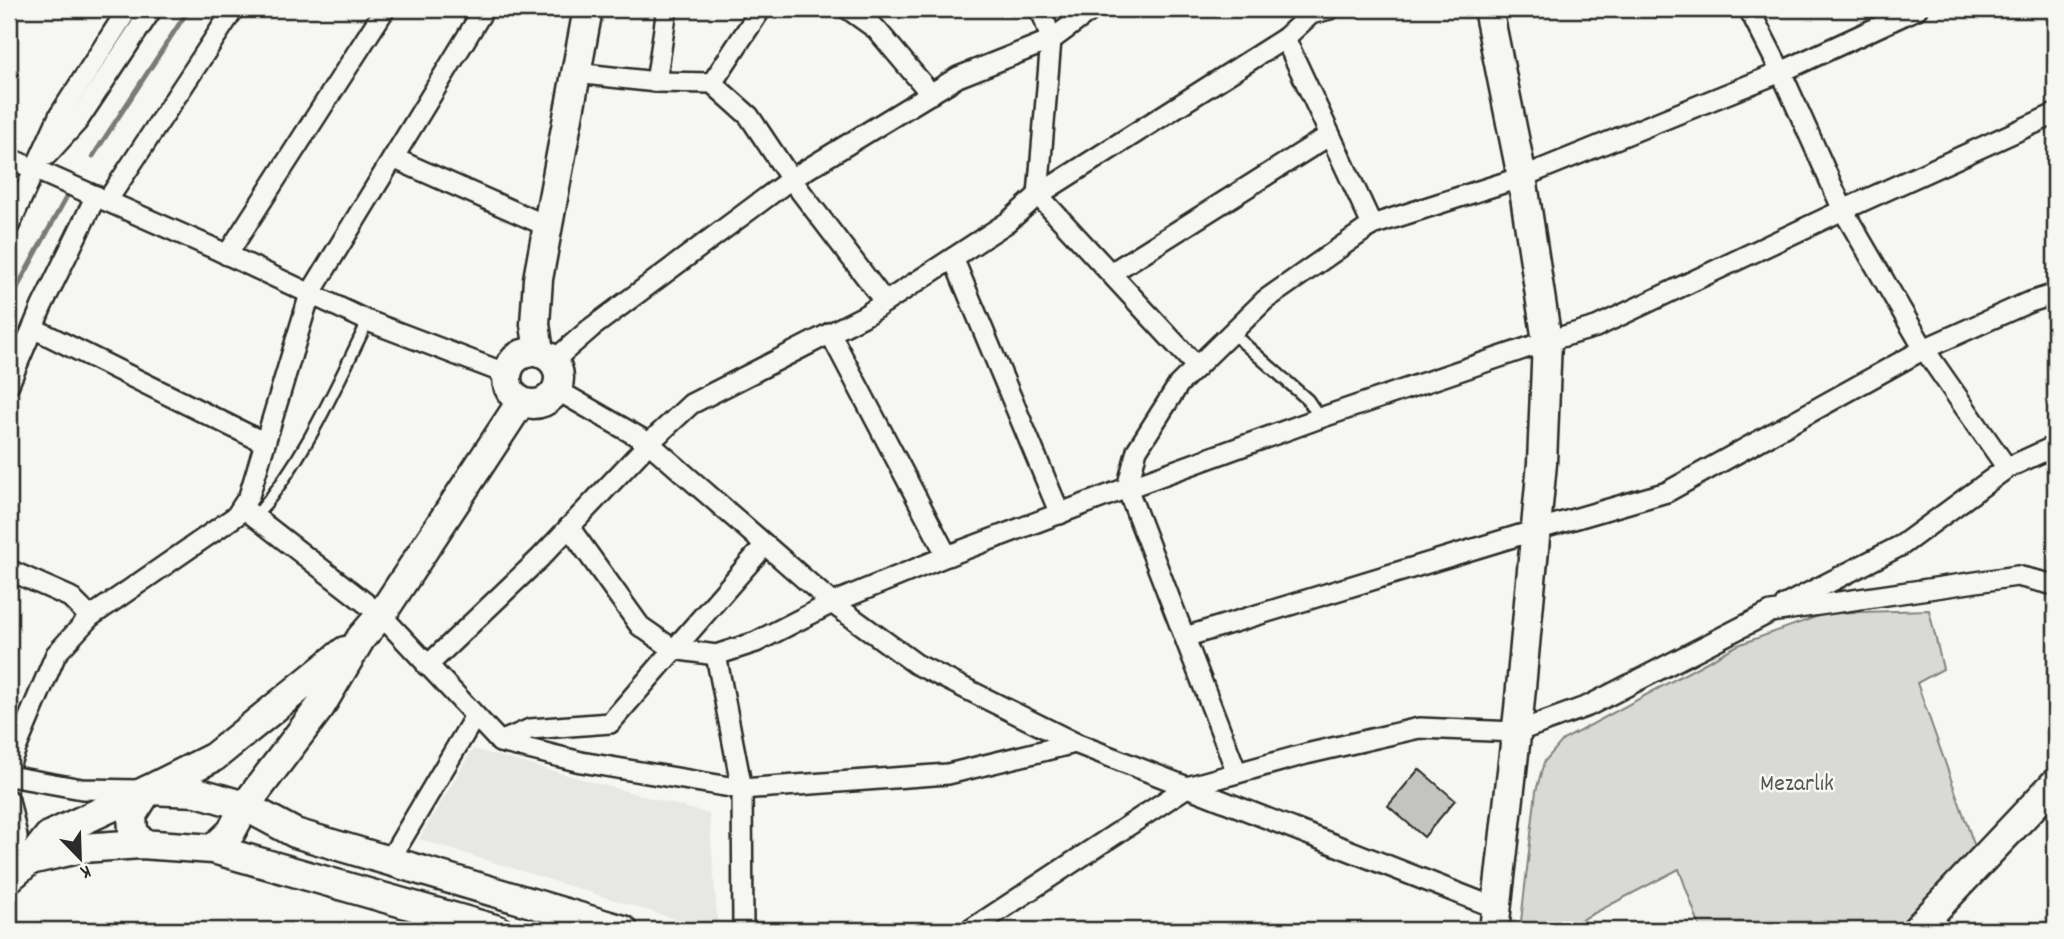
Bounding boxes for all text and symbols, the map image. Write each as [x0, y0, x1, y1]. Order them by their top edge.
park label: Mezarlık [1760, 768, 1834, 802]
north arrow [46, 824, 116, 894]
text: K [76, 856, 95, 885]

